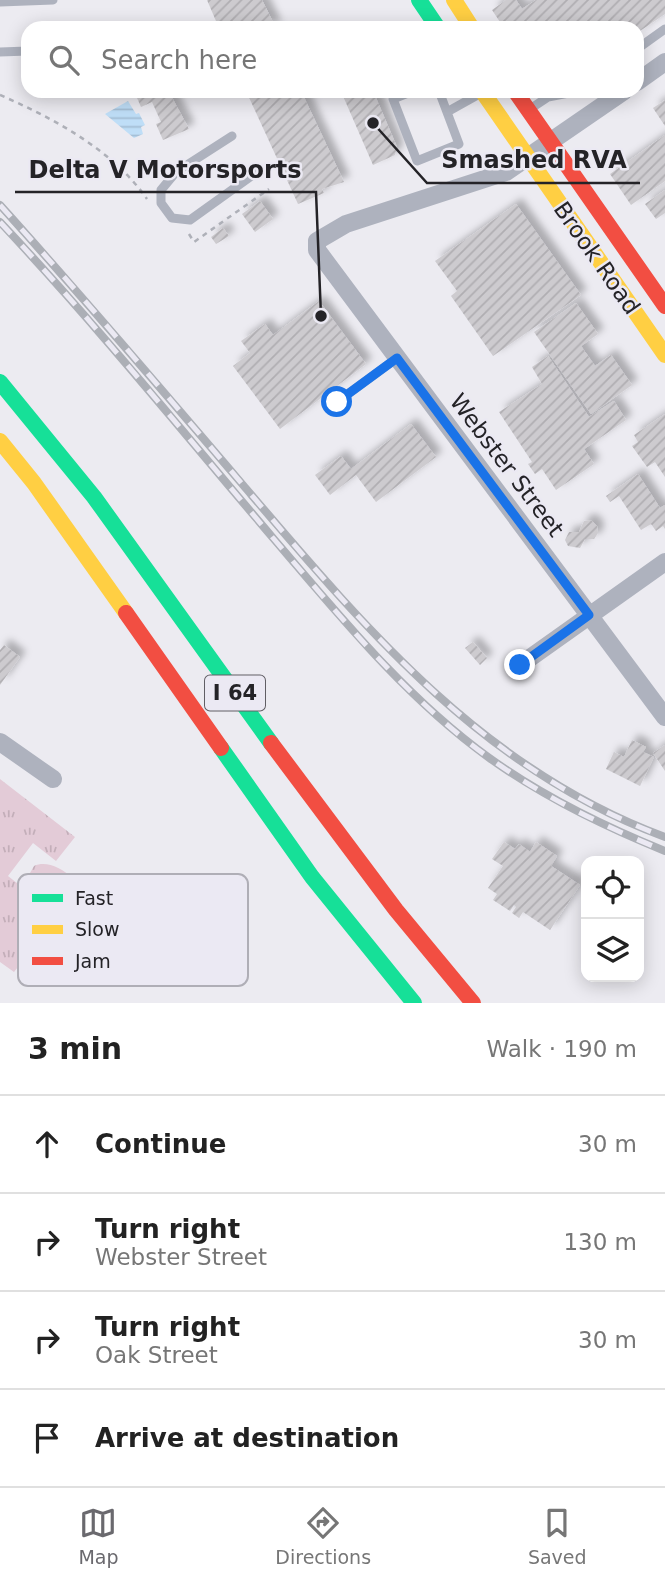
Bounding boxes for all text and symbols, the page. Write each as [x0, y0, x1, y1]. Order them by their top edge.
search box [21, 21, 644, 98]
icon: search [45, 41, 83, 79]
text: Search here [101, 45, 257, 75]
callout: Smashed RVA [427, 138, 640, 183]
text: Smashed RVA [441, 146, 627, 174]
callout: Delta V Motorsports [15, 147, 316, 192]
text: Delta V Motorsports [28, 156, 302, 184]
street label: Brook Road [549, 197, 645, 319]
route start [321, 386, 352, 417]
street label: Webster Street [445, 389, 569, 541]
route end [504, 649, 535, 680]
road number: I 64 [205, 676, 265, 710]
map controls [581, 856, 644, 982]
button: locate [581, 856, 644, 919]
legend [18, 874, 248, 986]
text: Fast [75, 887, 113, 909]
text: Slow [75, 918, 120, 940]
button: layers [581, 919, 644, 982]
text: Jam [74, 950, 111, 972]
text: 3 min [28, 1031, 122, 1066]
text: Walk · 190 m [486, 1036, 637, 1062]
icon: ahead [28, 1125, 66, 1163]
text: Continue [95, 1129, 226, 1159]
text: 30 m [578, 1131, 637, 1157]
text: Turn right [95, 1214, 240, 1244]
icon: right [28, 1223, 66, 1261]
text: 130 m [563, 1229, 637, 1255]
text: Webster Street [95, 1244, 267, 1270]
text: Turn right [95, 1312, 240, 1342]
icon: right [28, 1321, 66, 1359]
text: 30 m [578, 1327, 637, 1353]
text: Oak Street [95, 1342, 218, 1368]
icon: arrive [28, 1419, 66, 1457]
text: Arrive at destination [95, 1423, 399, 1453]
tab: Map [78, 1504, 119, 1568]
tab: Directions [275, 1504, 371, 1568]
tab: Saved [528, 1504, 587, 1568]

